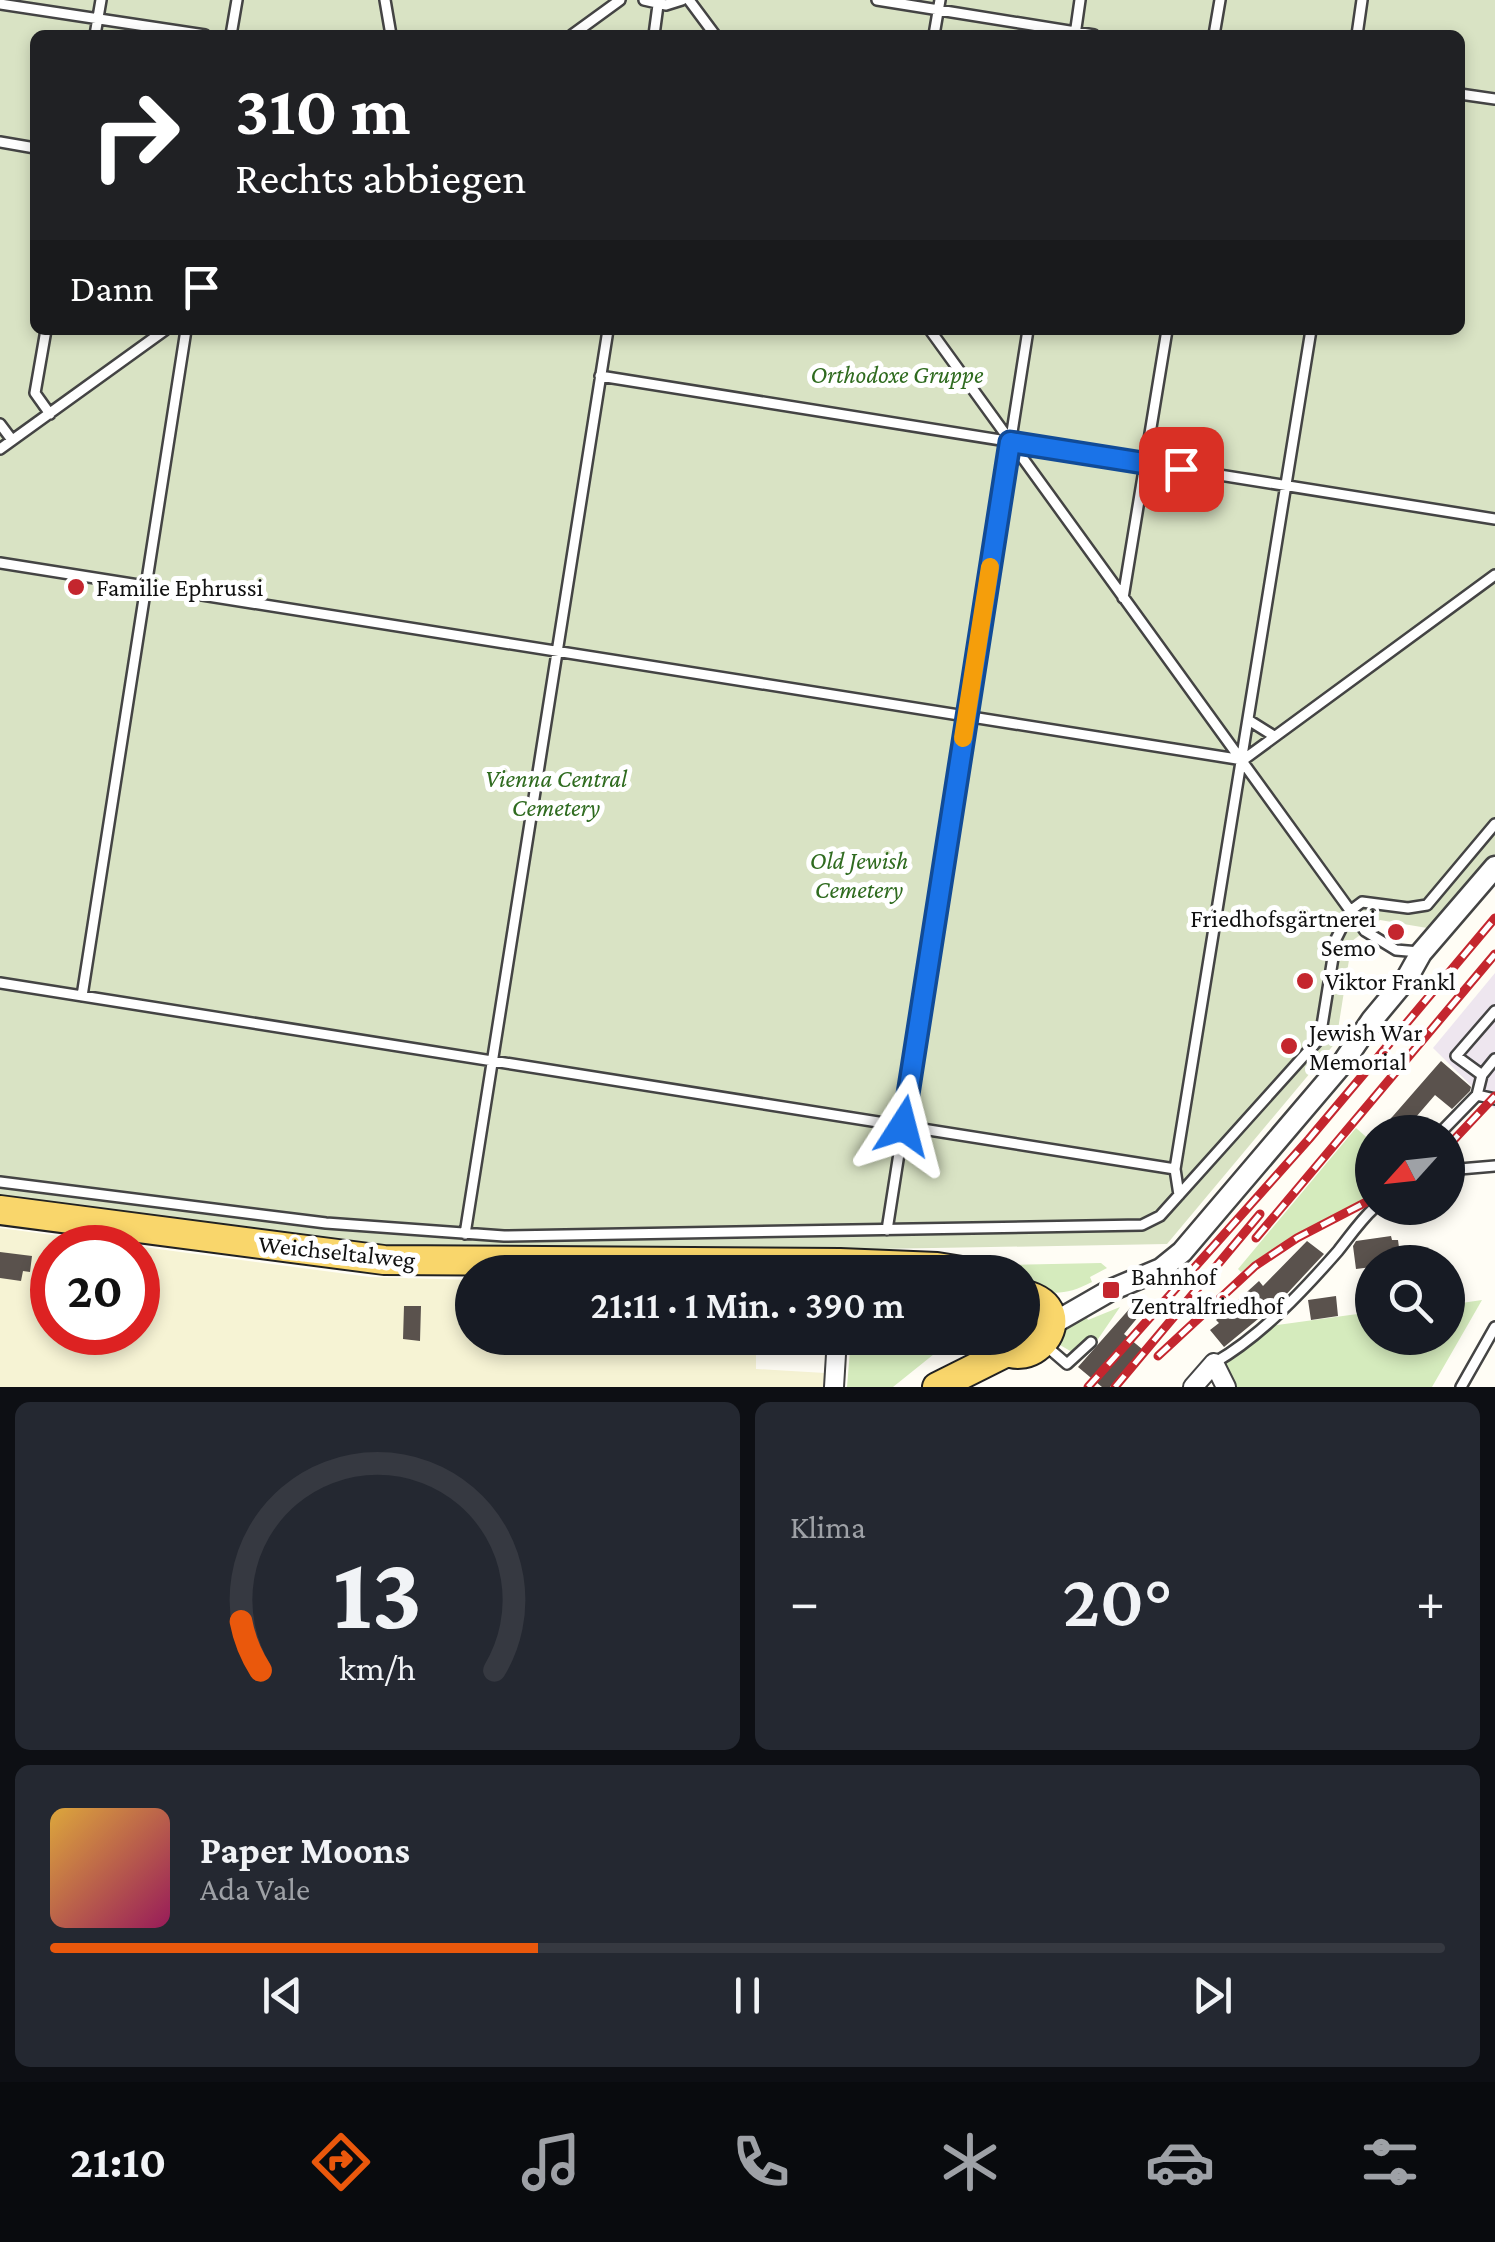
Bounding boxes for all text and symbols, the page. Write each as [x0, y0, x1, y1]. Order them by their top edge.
icon: right [70, 70, 200, 200]
text: 310 m [235, 71, 411, 149]
text: Rechts abbiegen [235, 153, 526, 203]
icon: arrive [174, 260, 229, 315]
text: Dann [70, 267, 154, 309]
park label: Orthodoxe Gruppe [811, 361, 984, 389]
pin [1139, 427, 1224, 512]
icon: arrive [1154, 442, 1209, 497]
place label: Familie Ephrussi [96, 574, 263, 602]
marker: Familie Ephrussi [65, 576, 87, 598]
park label: Vienna Central Cemetery [485, 765, 628, 822]
park label: Old Jewish Cemetery [810, 847, 908, 904]
place label: Friedhofsgärtnerei Semo [1190, 905, 1376, 961]
marker: Friedhofsgärtnerei Semo [1385, 921, 1407, 943]
place label: Viktor Frankl [1325, 968, 1456, 995]
marker: Viktor Frankl [1294, 970, 1316, 992]
place label: Jewish War Memorial [1307, 1019, 1423, 1075]
marker: Jewish War Memorial [1278, 1035, 1300, 1057]
position arrow [851, 1074, 955, 1178]
north arrow [1355, 1115, 1465, 1225]
map controls [1355, 1115, 1465, 1355]
speed limit sign: 20 [30, 1225, 160, 1355]
street label: Weichseltalweg [257, 1230, 417, 1274]
button: search [1355, 1245, 1465, 1355]
place label: Bahnhof Zentralfriedhof [1131, 1263, 1285, 1319]
marker: Bahnhof Zentralfriedhof [1100, 1279, 1122, 1301]
text: 21:11 · 1 Min. · 390 m [590, 1284, 905, 1326]
text: Klima [790, 1509, 866, 1545]
text: 13 [333, 1535, 422, 1650]
text: 20° [1063, 1559, 1172, 1642]
text: − [790, 1571, 819, 1632]
text: + [1416, 1571, 1445, 1632]
text: km/h [339, 1648, 416, 1688]
text: Paper Moons [200, 1829, 410, 1871]
text: Ada Vale [200, 1871, 310, 1907]
icon: previous [255, 1968, 310, 2023]
icon: pause [720, 1968, 775, 2023]
icon: next [1185, 1968, 1240, 2023]
icon: directions [306, 2127, 376, 2197]
icon: music [516, 2127, 586, 2197]
icon: phone [726, 2127, 796, 2197]
icon: climate [935, 2127, 1005, 2197]
icon: car [1145, 2127, 1215, 2197]
icon: filters [1355, 2127, 1425, 2197]
text: 21:10 [70, 2137, 166, 2187]

